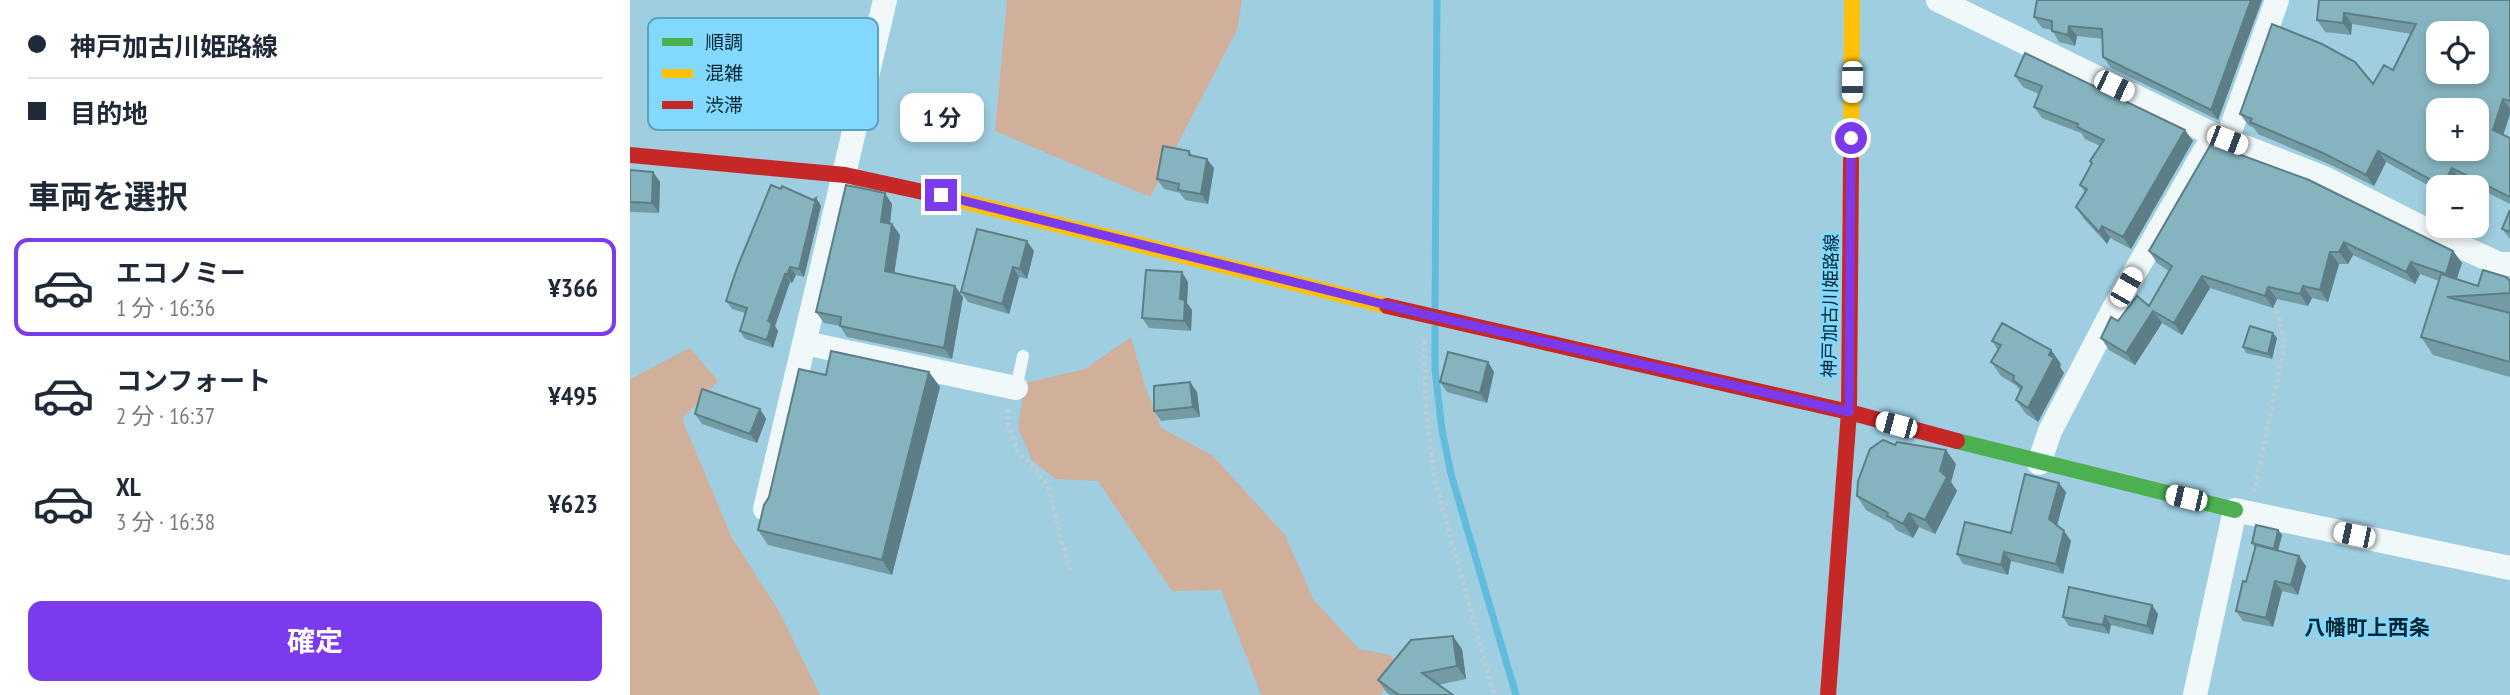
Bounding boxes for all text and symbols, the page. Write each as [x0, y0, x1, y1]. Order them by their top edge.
legend [648, 18, 878, 130]
map controls [2426, 21, 2489, 238]
button: locate [2426, 21, 2489, 84]
text: 神戸加古川姫路線 [70, 30, 278, 63]
text: 順調 [705, 30, 743, 54]
text: 混雑 [705, 61, 743, 85]
car [1842, 61, 1863, 103]
car [2091, 67, 2138, 105]
text: 渋滞 [705, 93, 743, 117]
callout: 1 分 [899, 94, 983, 142]
text: 目的地 [70, 97, 148, 130]
button: + [2426, 98, 2489, 161]
text: 1 分 [923, 103, 961, 132]
route start [1835, 122, 1867, 154]
car [2204, 123, 2251, 157]
text: 車両を選択 [28, 175, 188, 217]
button: − [2426, 175, 2489, 238]
route end [925, 179, 957, 211]
street label: 神戸加古川姫路線 [1817, 234, 1843, 378]
icon: car [32, 256, 95, 319]
text: エコノミー [116, 256, 246, 289]
car [2107, 264, 2146, 310]
text: ¥366 [548, 271, 598, 304]
text: 1 分 · 16:36 [116, 293, 215, 322]
icon: car [32, 364, 95, 427]
text: コンフォート [116, 364, 271, 397]
text: ¥495 [548, 379, 598, 412]
text: 2 分 · 16:37 [116, 401, 215, 430]
car [1873, 409, 1920, 441]
text: XL [116, 470, 141, 503]
icon: car [32, 472, 95, 535]
car [2164, 483, 2209, 513]
text: ¥623 [548, 487, 598, 520]
text: 3 分 · 16:38 [116, 507, 215, 536]
car [2332, 520, 2377, 550]
button: 確定 [28, 601, 602, 681]
district label: 八幡町上西条 [2304, 614, 2430, 641]

